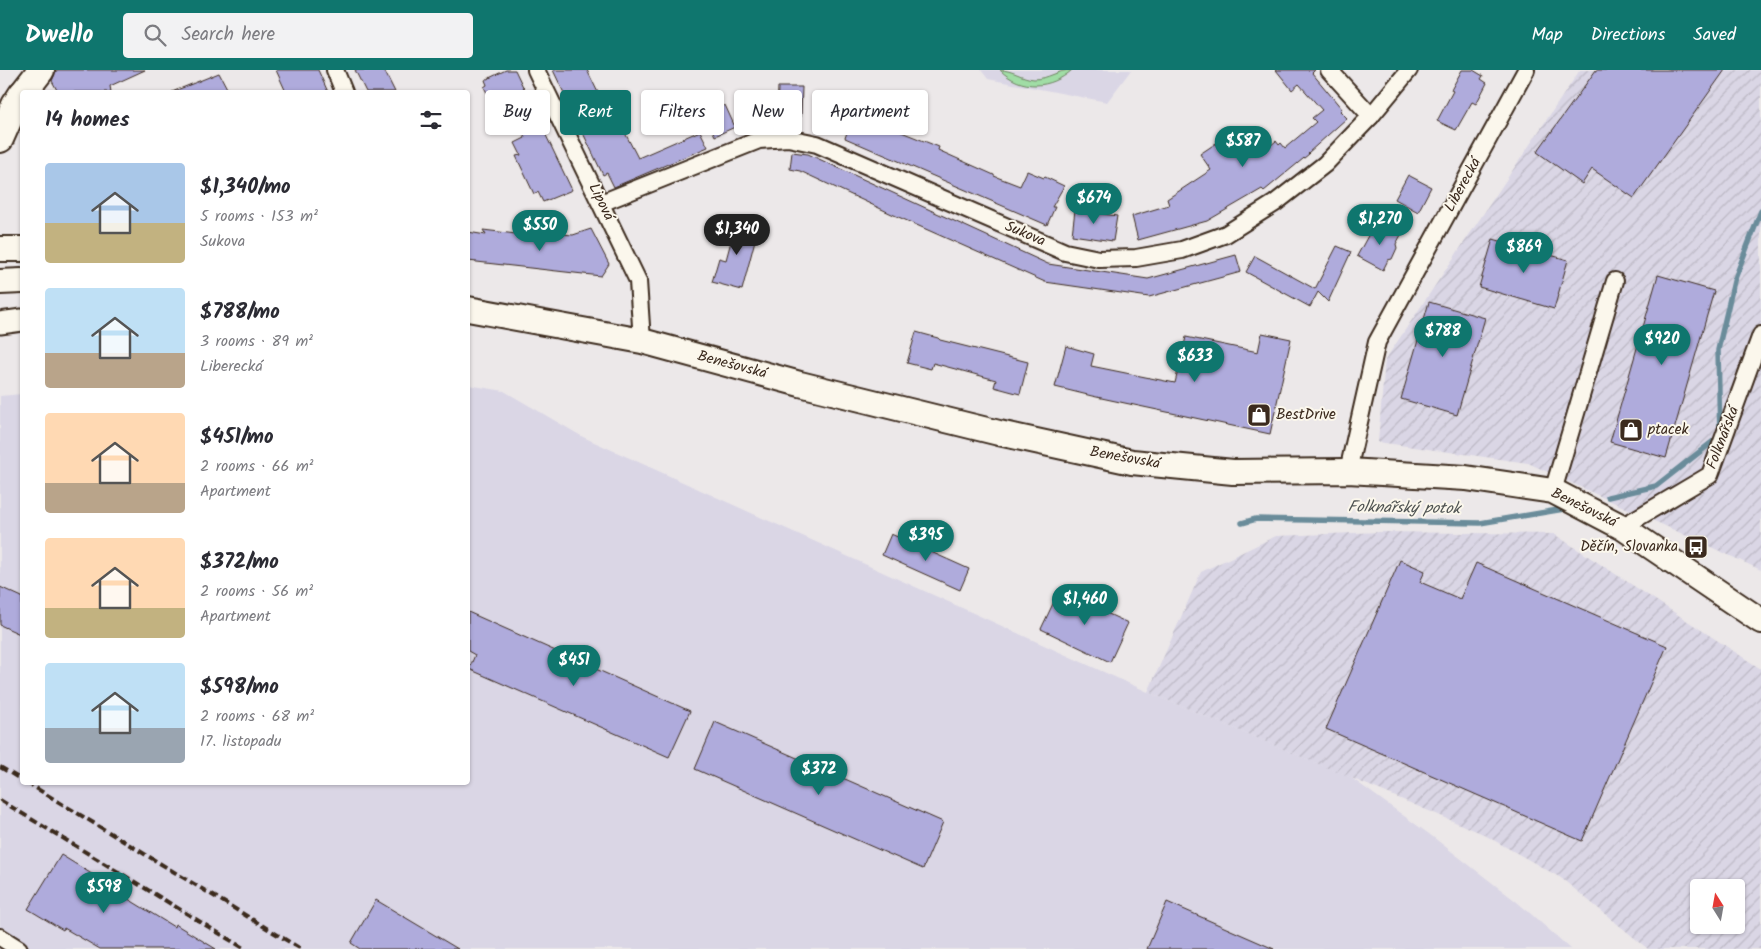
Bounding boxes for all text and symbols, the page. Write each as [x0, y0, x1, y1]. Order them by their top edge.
search box [123, 13, 473, 58]
text: Dwello [25, 16, 93, 55]
text: Search here [181, 20, 275, 50]
icon: search [141, 21, 169, 49]
text: Map [1531, 21, 1563, 50]
text: Directions [1591, 21, 1665, 50]
text: Saved [1693, 21, 1736, 50]
chip: Buy [485, 90, 550, 135]
chip: Rent [560, 90, 631, 135]
chip: Filters [641, 90, 724, 135]
chip: New [734, 90, 802, 135]
chip: Apartment [812, 90, 928, 135]
text: 14 homes [45, 104, 130, 137]
icon: filters [417, 106, 445, 134]
pin: $587 [1213, 126, 1273, 168]
text: $587 [1226, 129, 1260, 154]
street label: Liberecká [1438, 152, 1489, 217]
text: $1,340/mo [200, 171, 291, 204]
street label: Lipová [582, 179, 621, 227]
pin: $674 [1064, 182, 1124, 225]
icon: home [85, 183, 145, 243]
text: $674 [1077, 186, 1111, 211]
text: 5 rooms · 153 m² [200, 204, 318, 229]
pin: $1,270 [1339, 204, 1421, 246]
text: $1,270 [1358, 207, 1402, 232]
pin: $550 [510, 210, 570, 252]
text: $550 [523, 213, 557, 238]
pin: $1,340 [696, 214, 778, 256]
street label: Sukova [1001, 215, 1049, 253]
text: $1,340 [715, 217, 759, 242]
text: Sukova [200, 229, 245, 254]
pin: $869 [1494, 232, 1554, 274]
text: $869 [1506, 235, 1542, 260]
text: $788/mo [200, 296, 280, 329]
icon: home [85, 308, 145, 368]
pin: $788 [1413, 316, 1473, 358]
text: $788 [1425, 319, 1461, 344]
pin: $920 [1632, 324, 1692, 366]
text: $920 [1644, 327, 1680, 352]
text: 3 rooms · 89 m² [200, 329, 313, 354]
pin: $633 [1165, 340, 1225, 383]
street label: Benešovská [695, 344, 771, 386]
text: $633 [1177, 344, 1213, 369]
text: Liberecká [200, 354, 263, 379]
street label: Folknářská [1700, 401, 1747, 473]
shop icon: BestDrive [1246, 402, 1272, 428]
place label: BestDrive [1276, 403, 1336, 427]
shop icon: ptacek [1618, 417, 1644, 443]
place label: ptacek [1647, 418, 1689, 442]
text: $451/mo [200, 421, 274, 454]
icon: home [85, 433, 145, 493]
street label: Benešovská [1088, 440, 1164, 476]
text: 2 rooms · 66 m² [200, 454, 314, 479]
text: Apartment [200, 479, 271, 504]
street label: Benešovská [1547, 482, 1623, 535]
water label: Folknářský potok [1348, 495, 1463, 522]
pin: $395 [896, 520, 956, 562]
text: $395 [909, 523, 943, 548]
bus stop icon: Děčín, Slovanka [1683, 534, 1709, 560]
place label: Děčín, Slovanka [1580, 535, 1678, 559]
text: $372/mo [200, 546, 279, 579]
icon: home [85, 558, 145, 618]
text: 2 rooms · 56 m² [200, 579, 313, 604]
pin: $1,460 [1044, 584, 1126, 626]
text: $1,460 [1063, 587, 1107, 612]
text: Apartment [200, 604, 271, 629]
pin: $451 [544, 644, 604, 687]
text: $451 [558, 648, 590, 673]
text: $598/mo [200, 671, 279, 704]
icon: home [85, 683, 145, 743]
text: 2 rooms · 68 m² [200, 704, 314, 729]
text: 17. listopadu [200, 729, 281, 754]
pin: $372 [789, 754, 849, 796]
text: $372 [801, 757, 837, 782]
pin: $598 [74, 872, 134, 914]
text: $598 [86, 875, 122, 900]
north arrow [1690, 879, 1745, 934]
map controls [1690, 879, 1745, 934]

